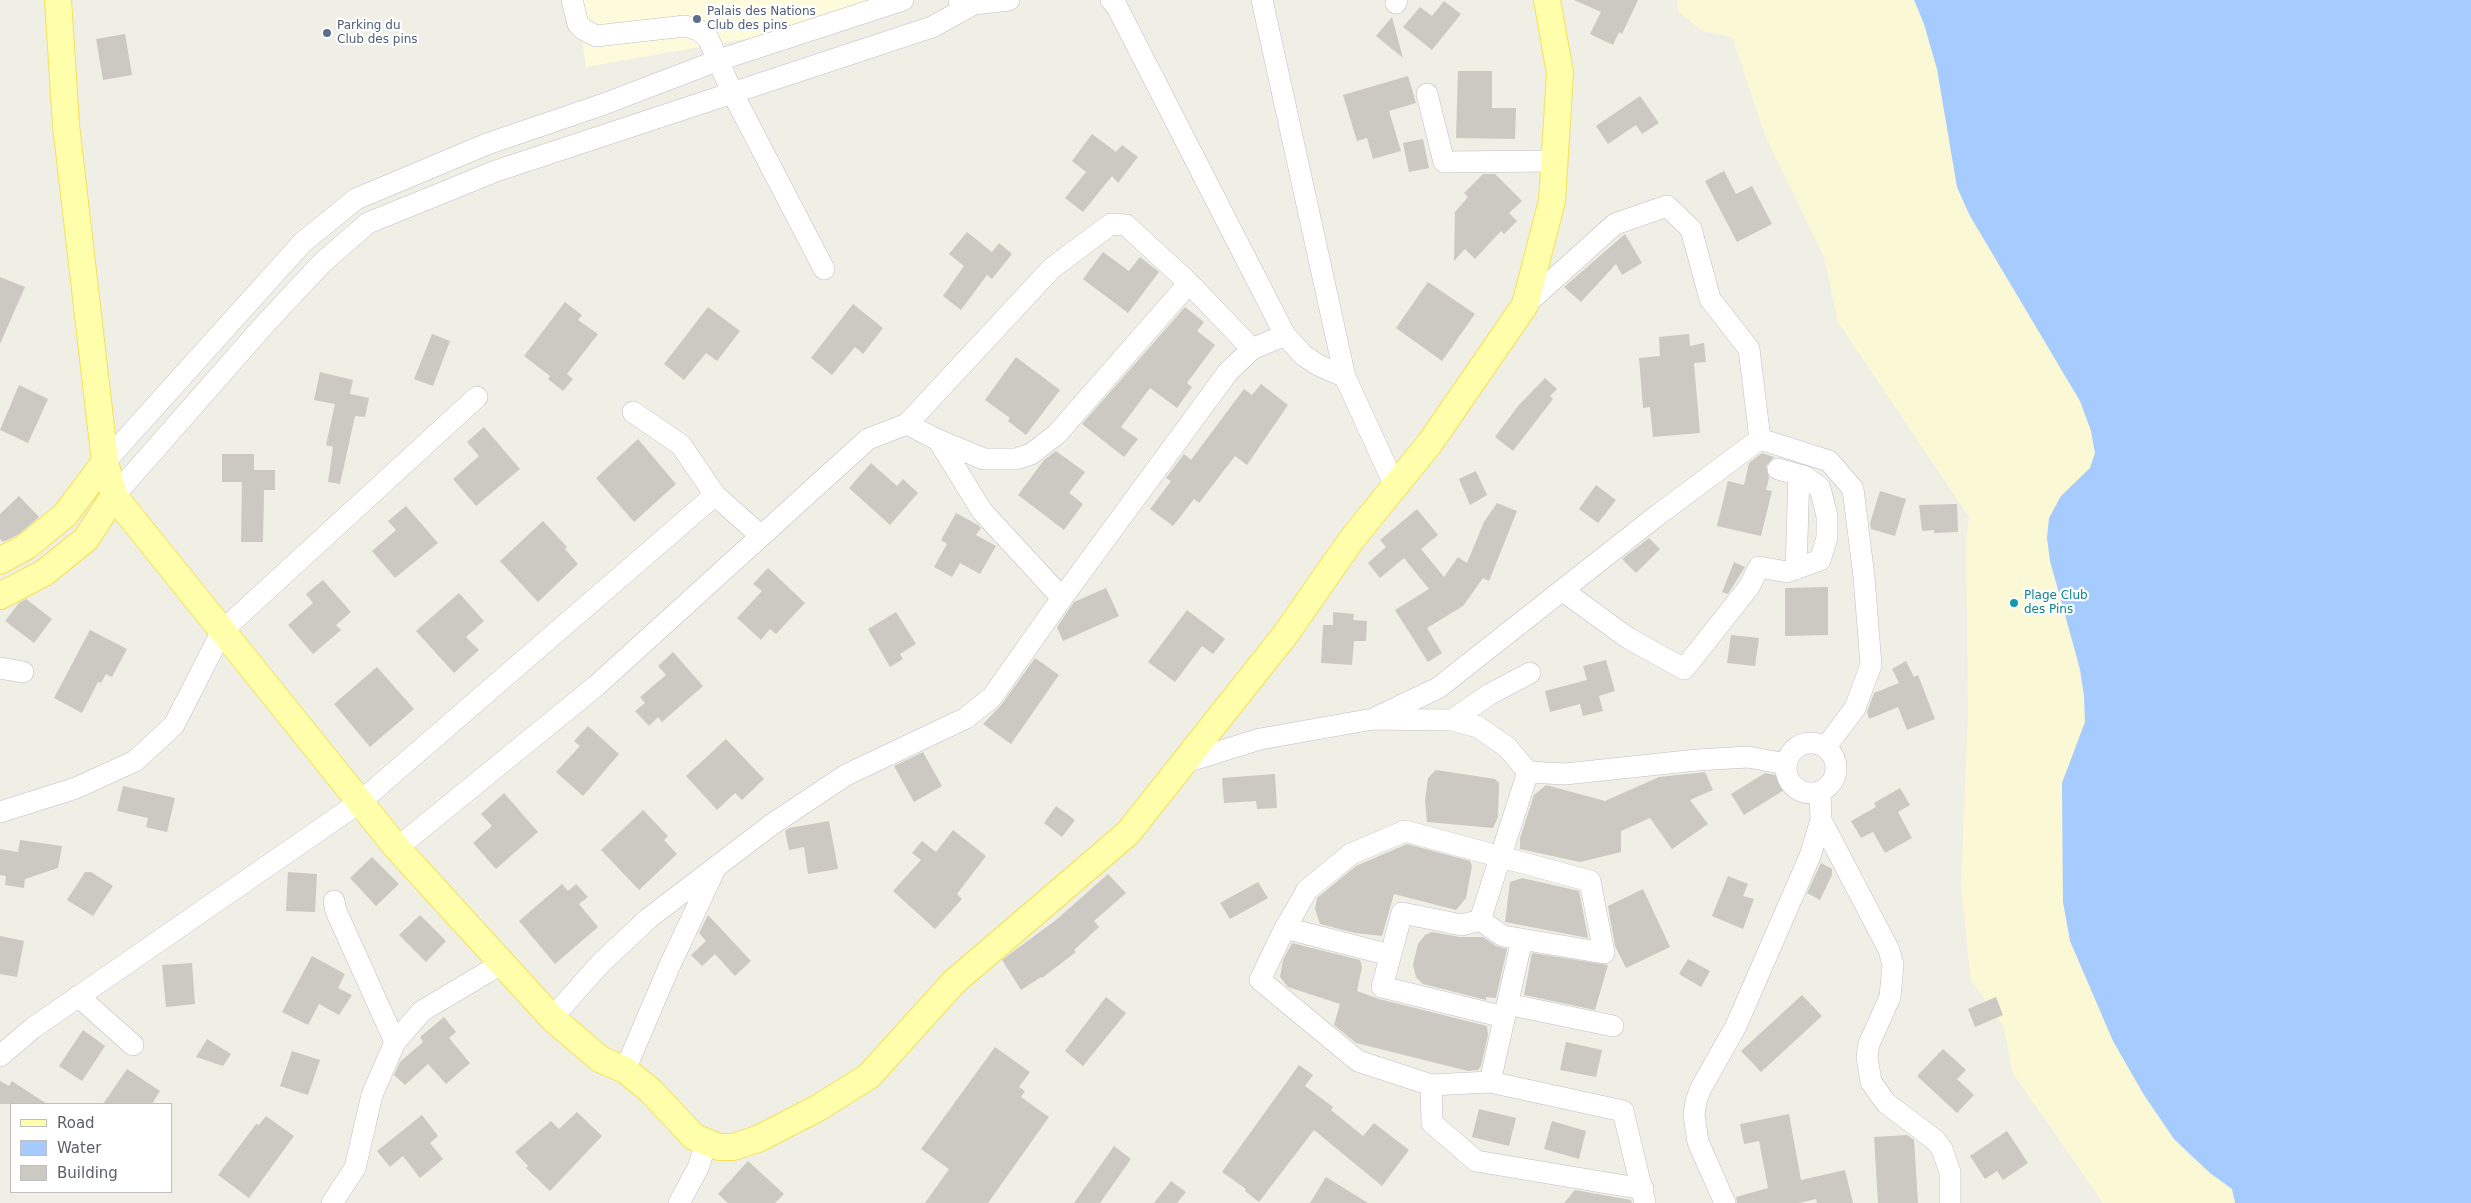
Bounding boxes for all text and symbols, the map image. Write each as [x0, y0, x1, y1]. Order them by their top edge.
place label: Palais des Nations Club des pins [707, 5, 816, 33]
marker: Palais des Nations Club des pins [691, 13, 703, 25]
place label: Parking du Club des pins [337, 19, 418, 47]
marker: Parking du Club des pins [321, 27, 333, 39]
place label: Plage Club des Pins [2024, 589, 2088, 617]
marker: Plage Club des Pins [2008, 597, 2020, 609]
legend [10, 1103, 172, 1193]
text: Road [57, 1114, 95, 1132]
text: Water [57, 1139, 101, 1157]
text: Building [57, 1164, 118, 1182]

